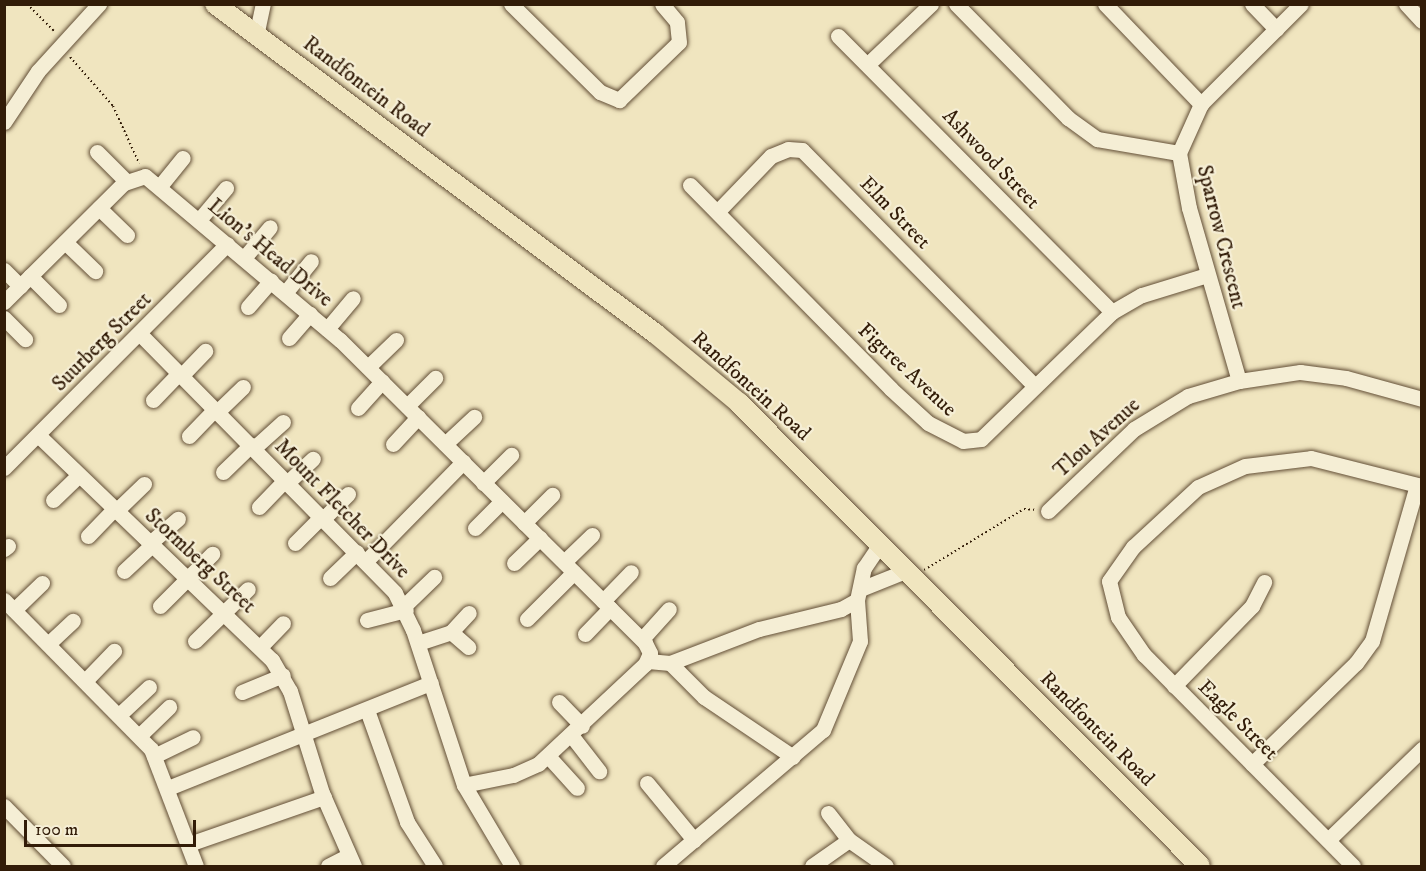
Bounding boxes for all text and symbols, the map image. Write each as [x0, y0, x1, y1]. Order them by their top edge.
street label: Randfontein Road [298, 31, 434, 143]
street label: Ashwood Street [937, 104, 1045, 214]
street label: Sparrow Crescent [1191, 163, 1251, 311]
street label: Elm Street [854, 171, 936, 255]
street label: Lion's Head Drive [203, 194, 337, 312]
street label: Suurberg Street [47, 287, 157, 397]
street label: Figtree Avenue [853, 318, 961, 422]
street label: Randfontein Road [686, 326, 816, 446]
street label: Tlou Avenue [1049, 393, 1145, 483]
street label: Mount Fletcher Drive [269, 434, 415, 584]
street label: Stormberg Street [139, 503, 261, 619]
street label: Randfontein Road [1034, 666, 1160, 792]
street label: Eagle Street [1193, 675, 1283, 765]
scale bar [27, 808, 200, 846]
text: 100 m [35, 819, 78, 841]

